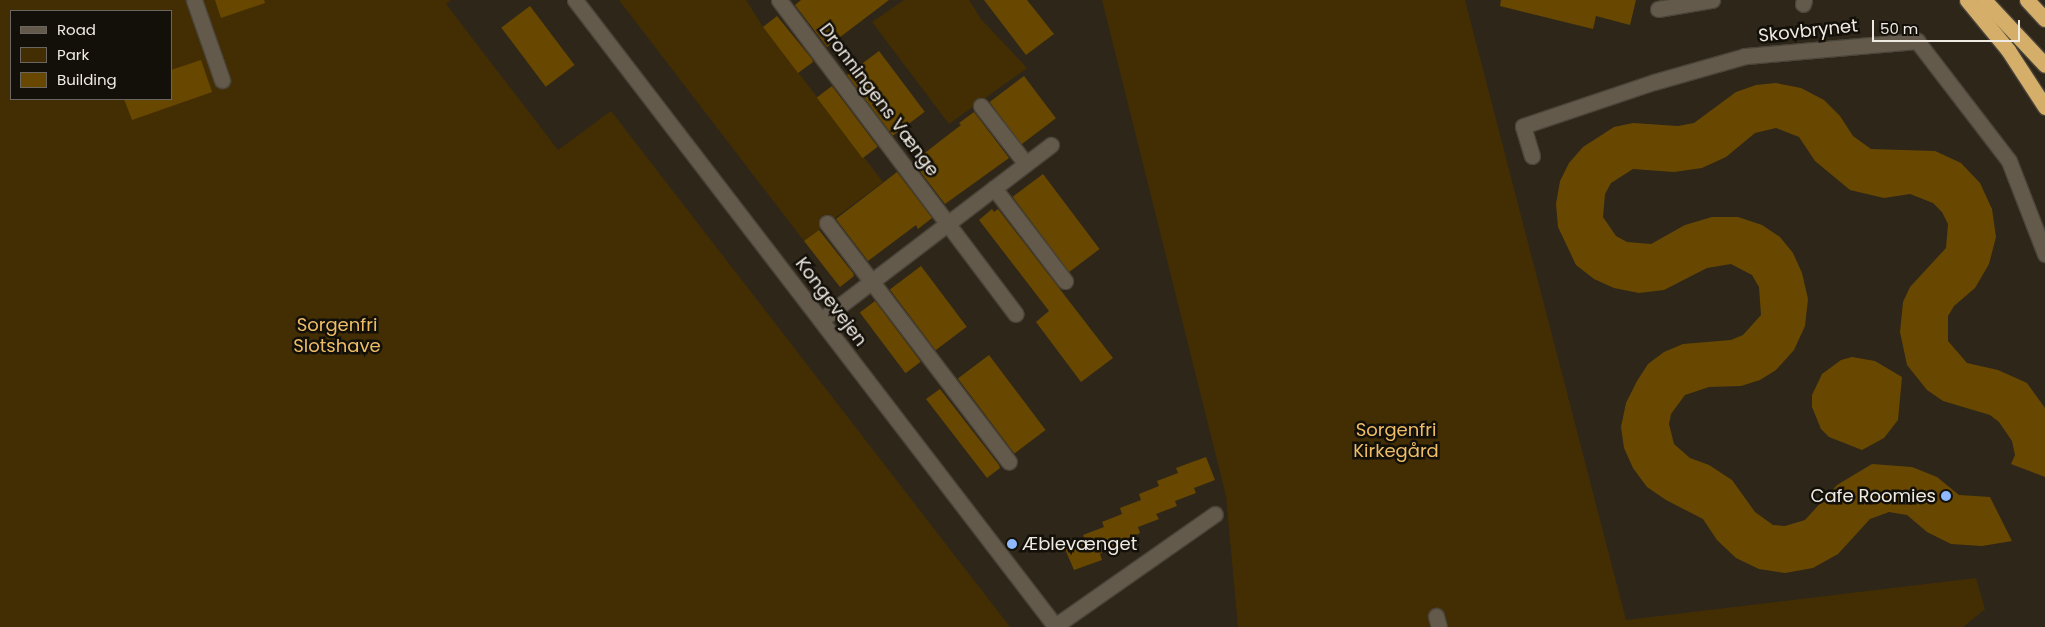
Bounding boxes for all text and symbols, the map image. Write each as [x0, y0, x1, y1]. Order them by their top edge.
legend [10, 10, 172, 100]
scale bar [1875, 10, 2022, 42]
street label: Skovbrynet [1757, 15, 1859, 47]
text: 50 m [1880, 18, 1918, 39]
text: Road [57, 19, 96, 40]
street label: Dronningens Vænge [814, 19, 944, 181]
text: Park [57, 44, 89, 65]
text: Building [57, 69, 117, 90]
street label: Kongevejen [791, 253, 871, 351]
park label: Sorgenfri Slotshave [293, 315, 381, 358]
park label: Sorgenfri Kirkegård [1353, 420, 1439, 462]
place label: Cafe Roomies [1811, 485, 1936, 507]
marker: Cafe Roomies [1940, 490, 1952, 502]
place label: Æblevænget [1022, 533, 1137, 555]
marker: Æblevænget [1006, 538, 1018, 550]

